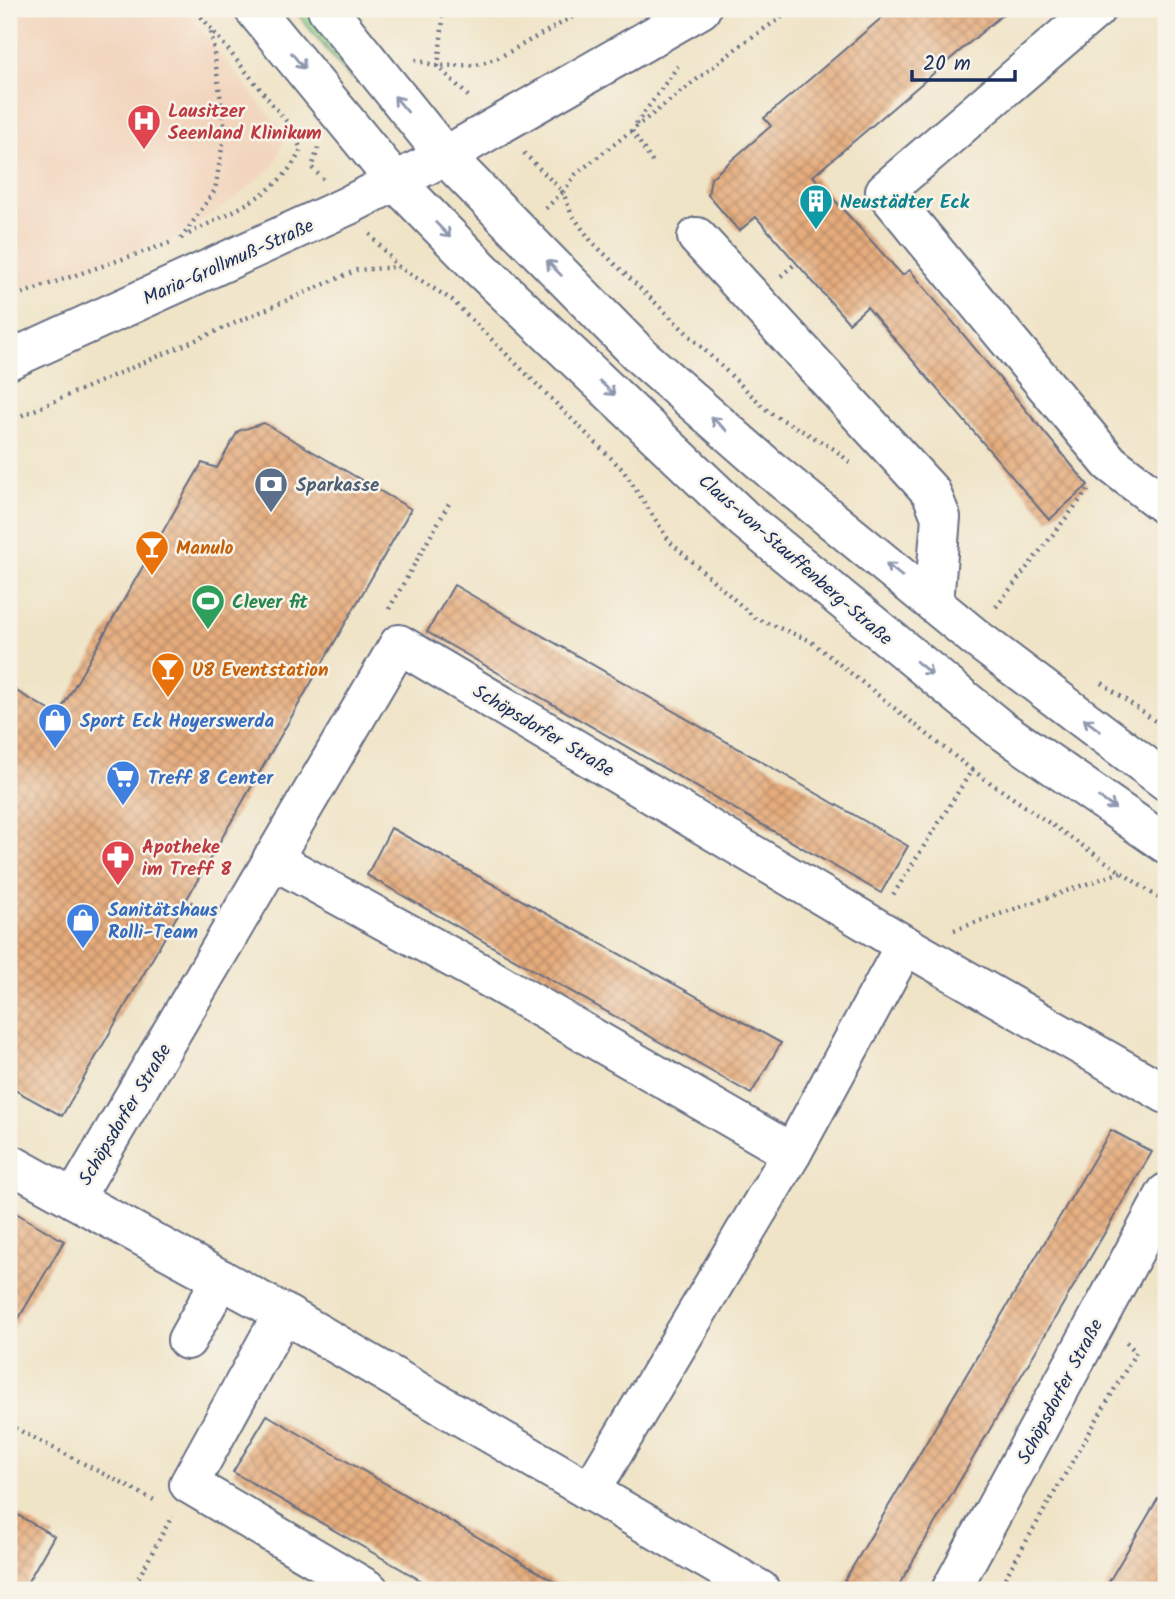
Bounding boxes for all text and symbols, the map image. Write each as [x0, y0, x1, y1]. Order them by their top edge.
scale bar [912, 38, 1016, 82]
text: 20 m [923, 48, 971, 81]
one-way arrow [290, 52, 305, 70]
one-way arrow [393, 95, 409, 113]
place label: Lausitzer Seenland Klinikum [168, 97, 321, 149]
hospital icon: Lausitzer Seenland Klinikum [125, 102, 163, 151]
building icon: Neustädter Eck [797, 182, 835, 231]
place label: Neustädter Eck [840, 188, 970, 218]
street label: Maria-Grollmuß-Straße [138, 211, 320, 314]
one-way arrow [434, 222, 451, 239]
one-way arrow [546, 260, 563, 277]
one-way arrow [598, 380, 616, 396]
one-way arrow [710, 416, 728, 432]
bank icon: Sparkasse [252, 465, 290, 514]
street label: Claus-von-Stauffenberg-Straße [691, 467, 899, 654]
place label: Sparkasse [296, 471, 379, 501]
bar icon: Manulo [133, 528, 171, 577]
place label: Manulo [176, 534, 234, 564]
one-way arrow [885, 563, 903, 578]
sports icon: Clever fit [189, 582, 227, 631]
place label: Clever fit [232, 588, 308, 618]
bar icon: U8 Eventstation [149, 650, 187, 699]
place label: U8 Eventstation [192, 656, 329, 686]
one-way arrow [915, 660, 933, 676]
street label: Schöpsdorfer Straße [466, 677, 620, 786]
shop icon: Sport Eck Hoyerswerda [36, 701, 74, 750]
place label: Sport Eck Hoyerswerda [80, 707, 274, 737]
one-way arrow [1083, 718, 1102, 733]
supermarket icon: Treff 8 Center [104, 758, 142, 807]
place label: Treff 8 Center [148, 764, 274, 794]
one-way arrow [1097, 796, 1116, 810]
place label: Apotheke im Treff 8 [142, 833, 232, 885]
pharmacy icon: Apotheke im Treff 8 [99, 838, 137, 887]
place label: Sanitätshaus Rolli-Team [108, 896, 218, 948]
shop icon: Sanitätshaus Rolli-Team [64, 901, 102, 950]
street label: Schöpsdorfer Straße [71, 1038, 180, 1192]
street label: Schöpsdorfer Straße [1010, 1314, 1112, 1470]

